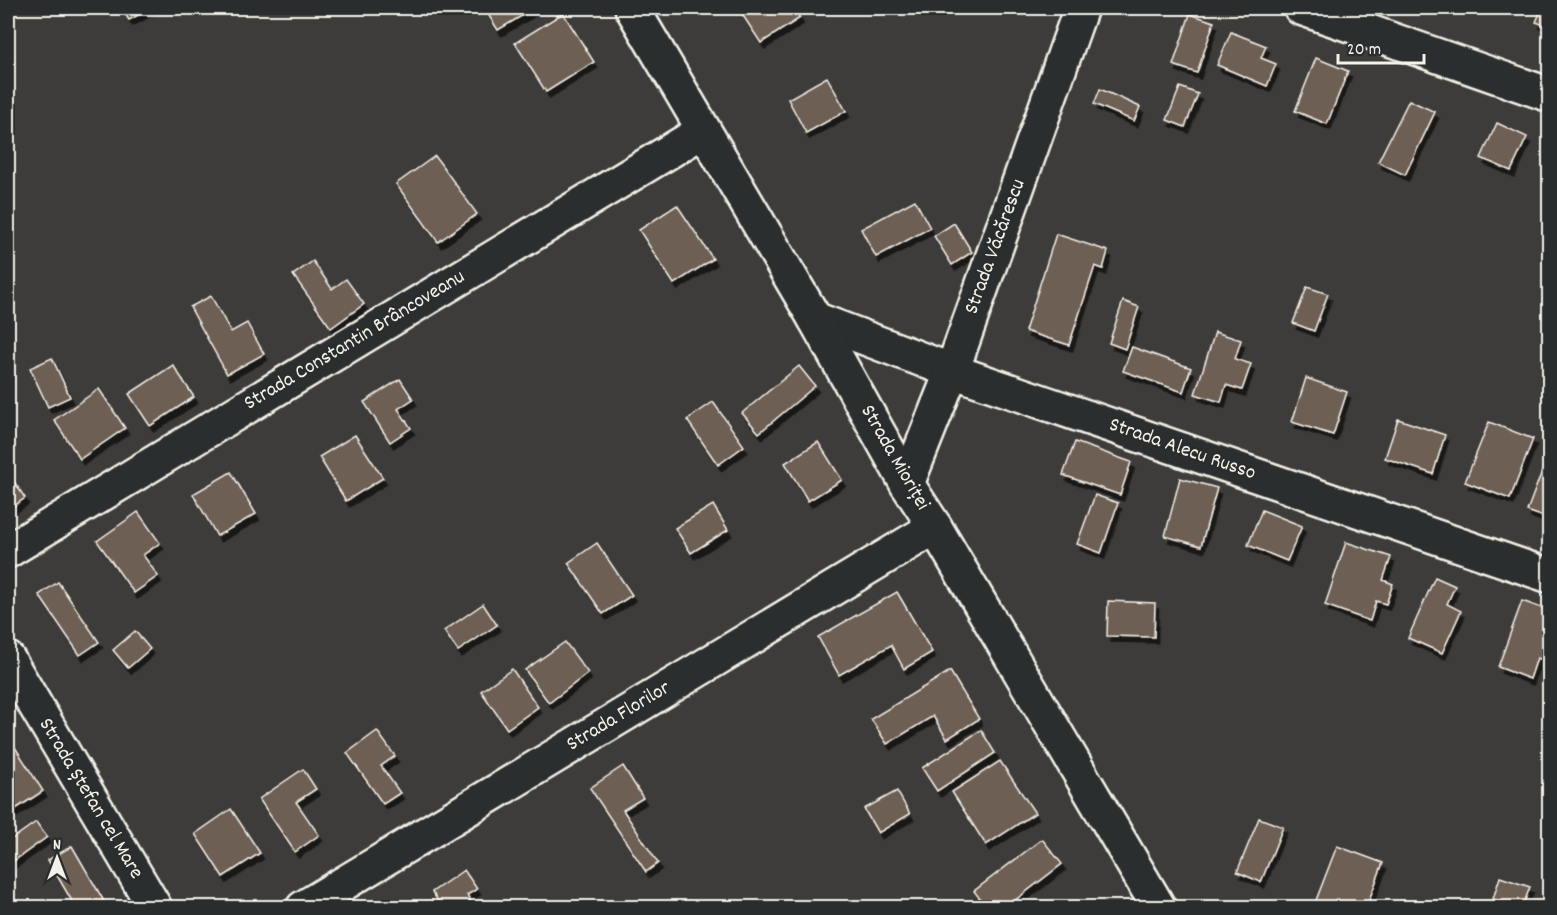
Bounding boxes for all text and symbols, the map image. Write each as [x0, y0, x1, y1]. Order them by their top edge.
scale bar [1338, 27, 1424, 65]
text: 20 m [1347, 38, 1381, 63]
street label: Strada Văcărescu [958, 175, 1034, 319]
street label: Strada Constantin Brâncoveanu [239, 263, 471, 419]
street label: Strada Mioriței [852, 400, 936, 516]
street label: Strada Alecu Russo [1105, 411, 1259, 489]
street label: Strada Florilor [561, 674, 677, 760]
street label: Strada Ștefan cel Mare [30, 713, 150, 885]
north arrow [27, 828, 87, 888]
text: N [53, 834, 61, 857]

